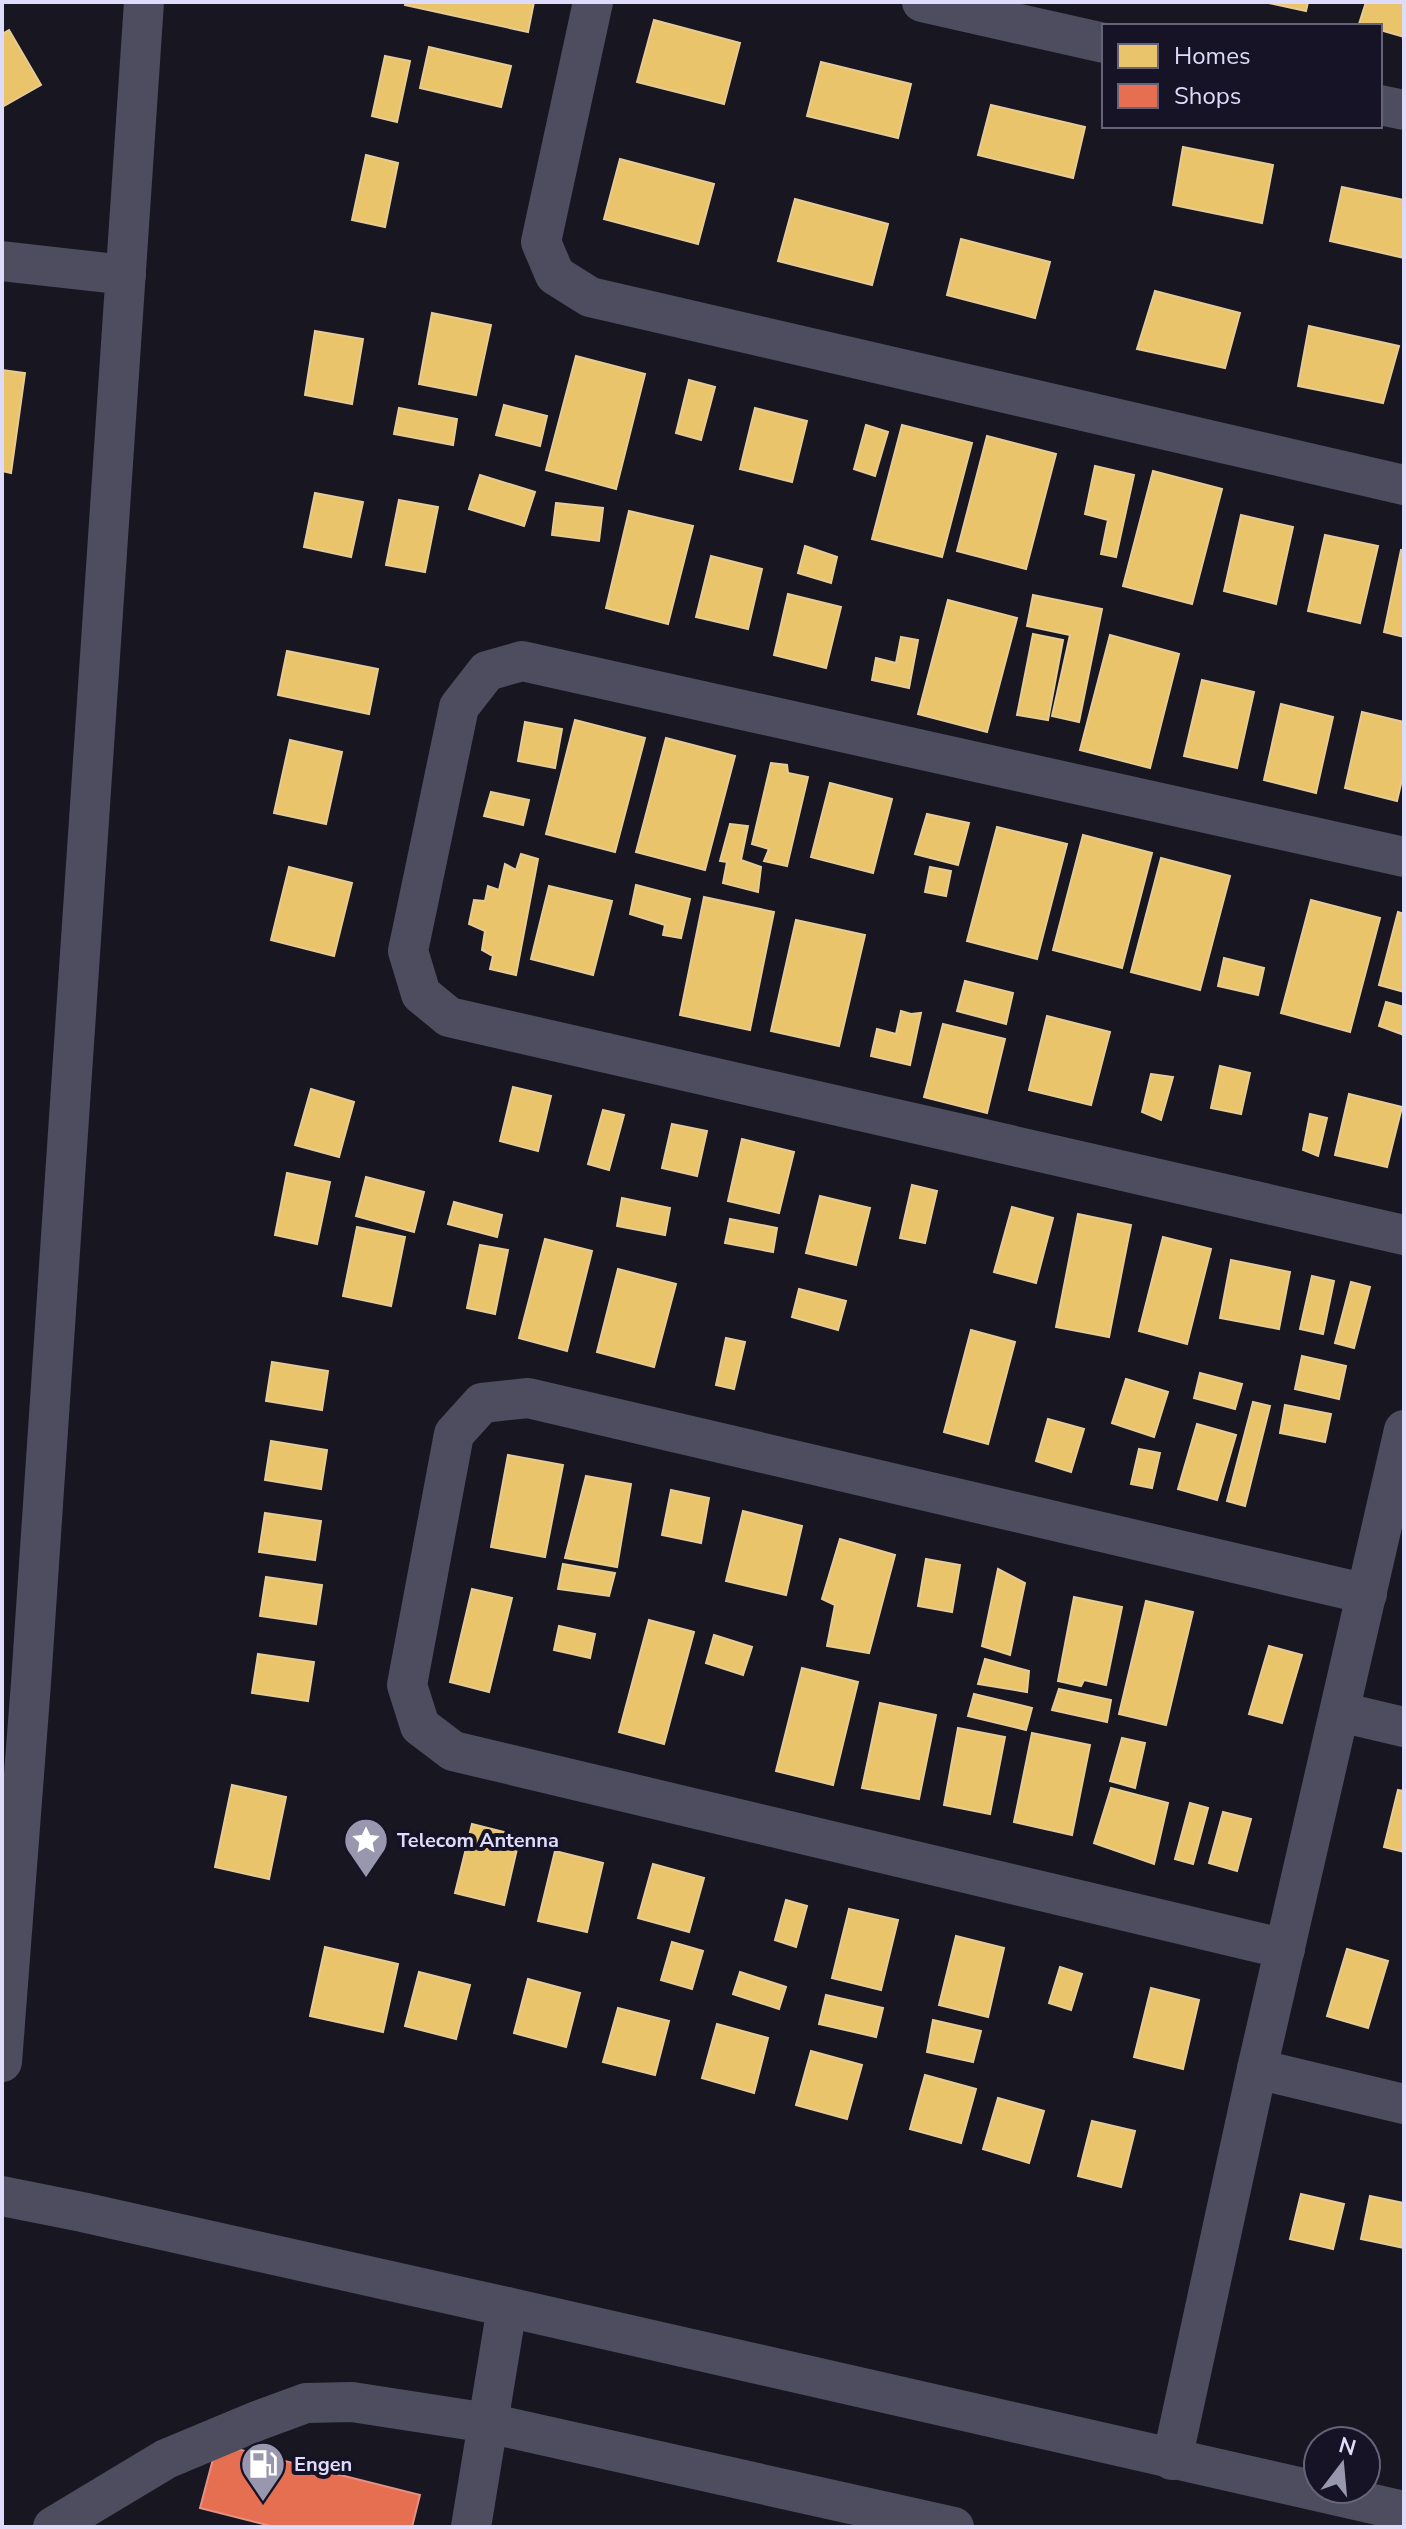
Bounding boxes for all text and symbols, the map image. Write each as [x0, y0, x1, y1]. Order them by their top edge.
legend [1102, 24, 1382, 128]
text: Homes [1174, 40, 1250, 72]
text: Shops [1174, 80, 1241, 112]
place icon: Telecom Antenna [342, 1816, 390, 1879]
place label: Telecom Antenna [397, 1827, 559, 1854]
north arrow [1302, 2425, 1382, 2505]
text: N [1335, 2430, 1359, 2463]
fuel station icon: Engen [239, 2440, 287, 2503]
place label: Engen [294, 2451, 352, 2478]

